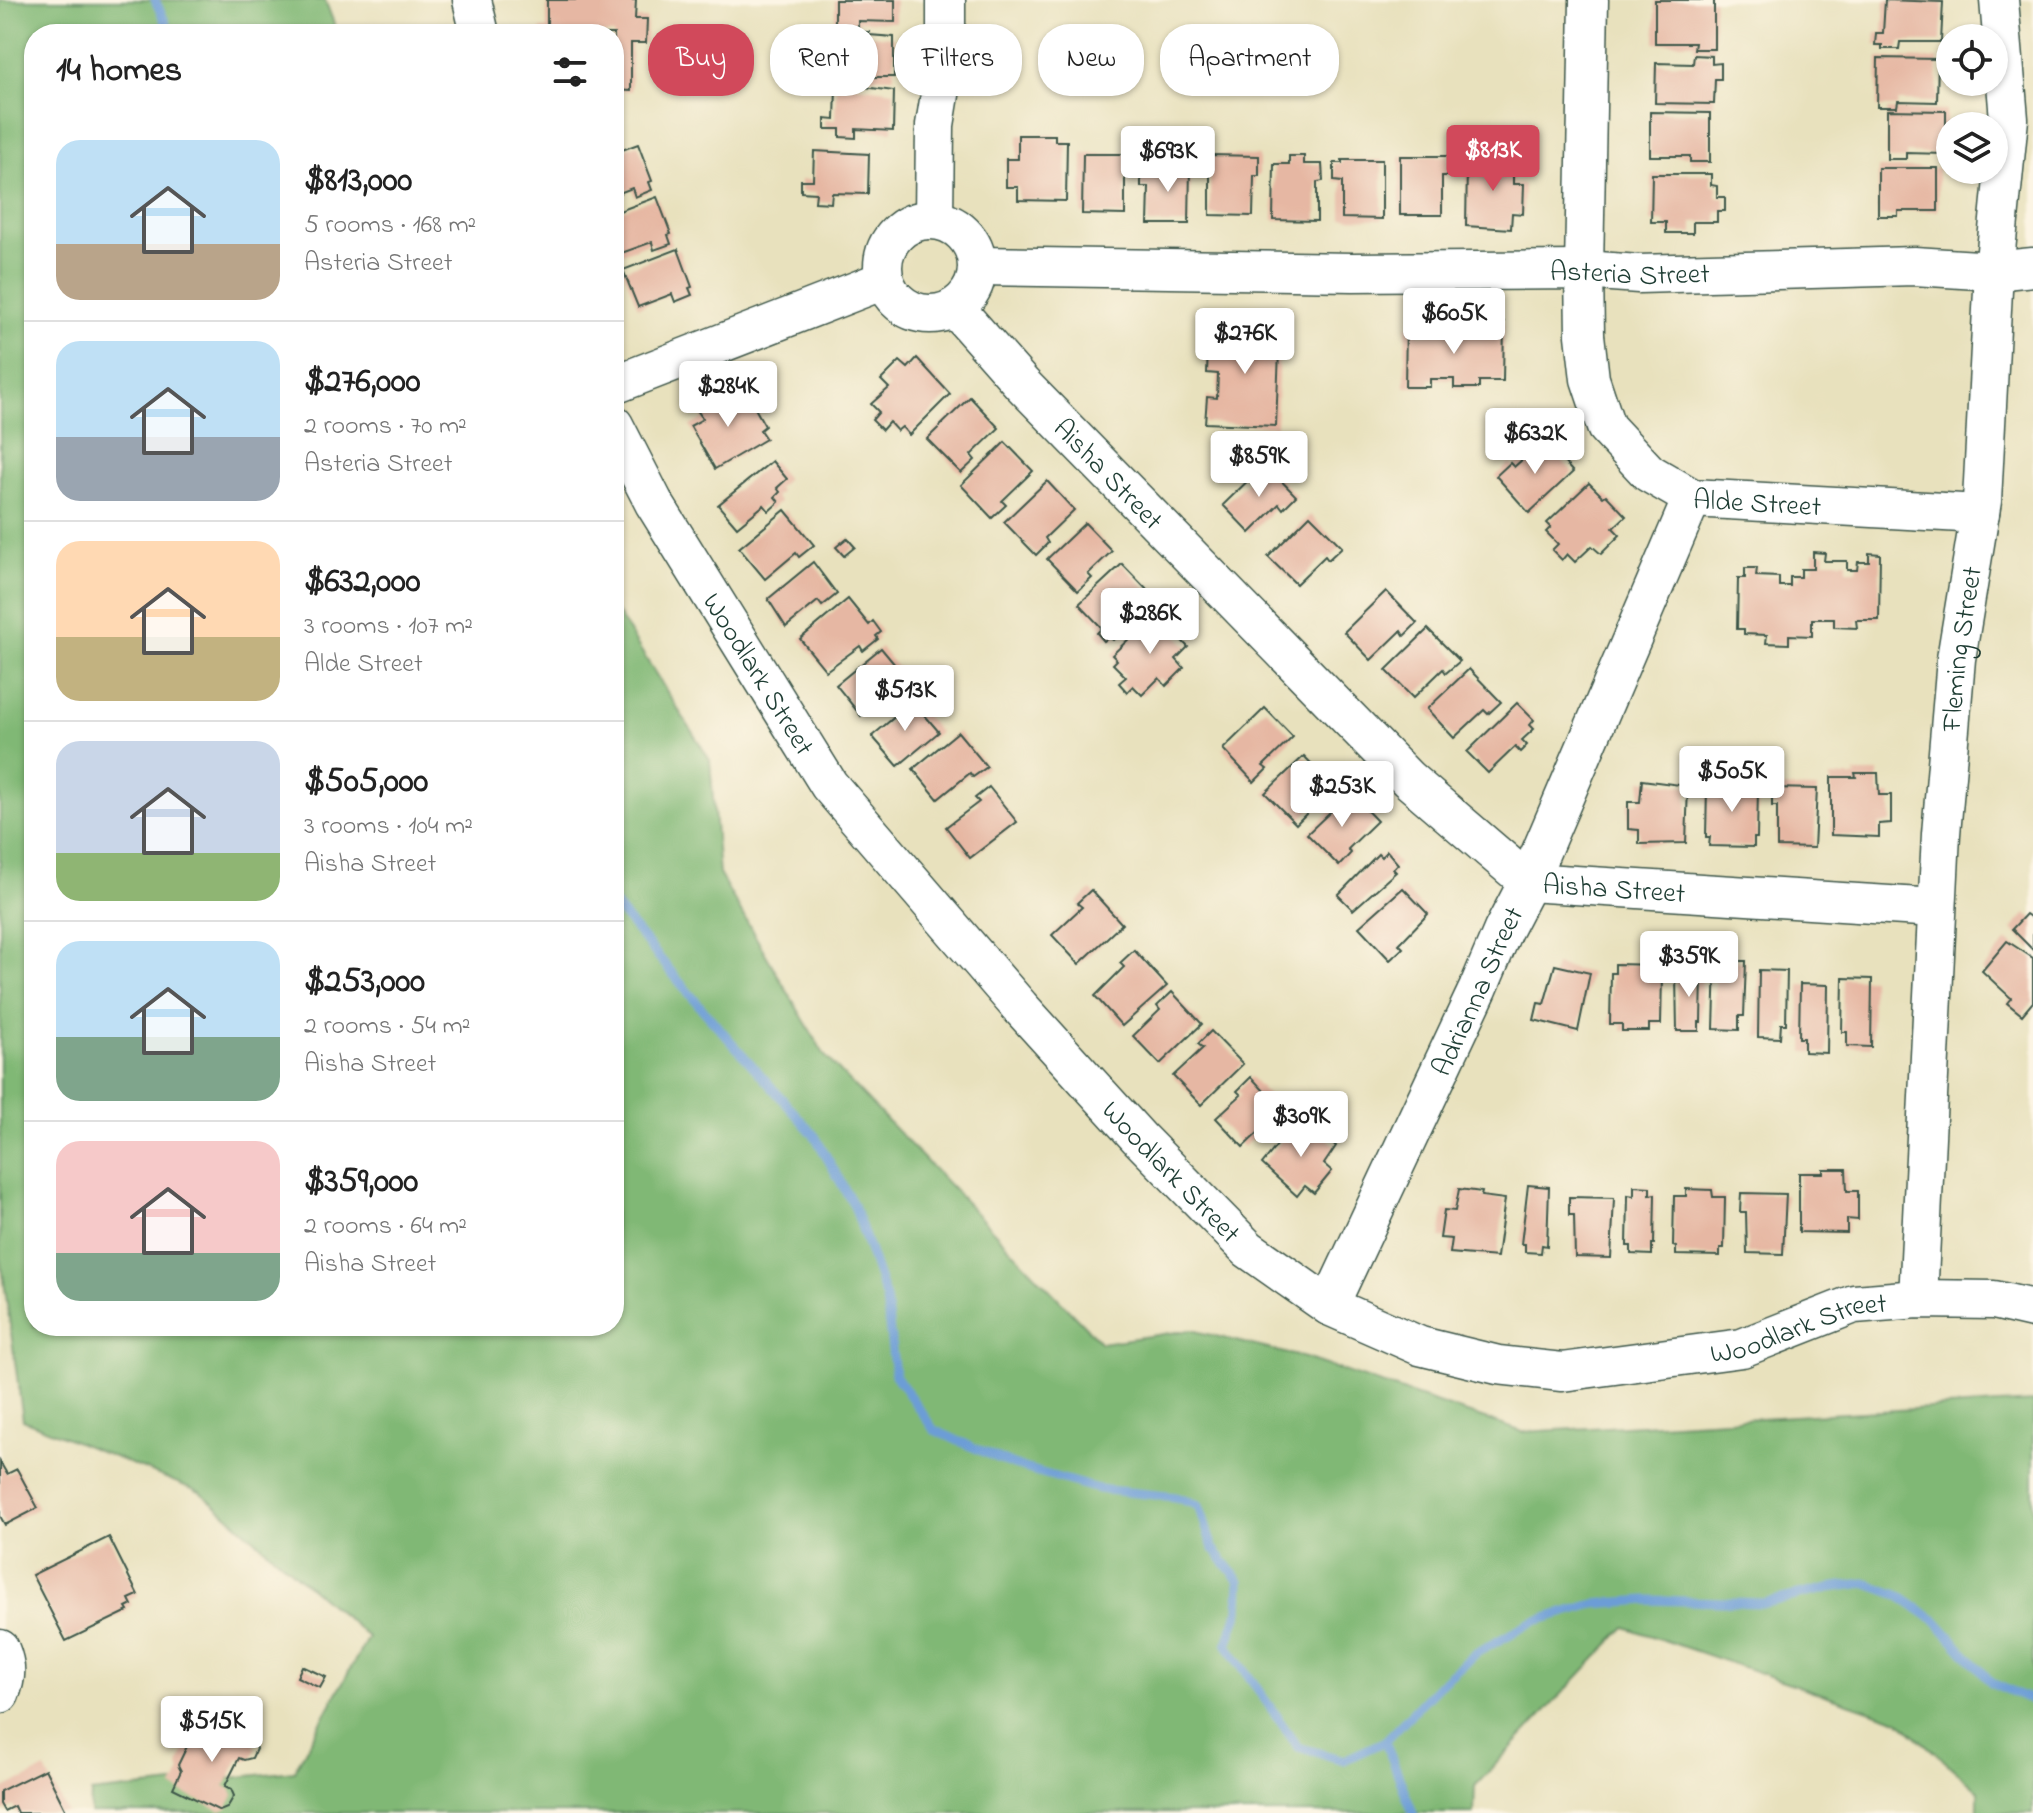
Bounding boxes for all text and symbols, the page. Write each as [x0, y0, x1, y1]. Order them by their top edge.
chip: Buy [648, 24, 754, 96]
chip: Rent [770, 24, 878, 96]
chip: Filters [894, 24, 1022, 96]
chip: New [1038, 24, 1144, 96]
chip: Apartment [1160, 24, 1339, 96]
map controls [1936, 24, 2008, 184]
button: locate [1936, 24, 2008, 96]
text: 14 homes [56, 47, 182, 97]
icon: filters [548, 50, 592, 94]
button: layers [1936, 112, 2008, 184]
pin: $813K [1437, 125, 1549, 193]
pin: $693K [1112, 126, 1224, 194]
text: $813K [1464, 132, 1522, 170]
text: $693K [1139, 133, 1197, 171]
text: $813,000 [304, 157, 412, 207]
icon: home [120, 172, 216, 268]
text: 5 rooms · 168 m² [304, 207, 476, 245]
text: Asteria Street [304, 245, 452, 283]
street label: Asteria Street [1550, 253, 1710, 298]
pin: $605K [1398, 288, 1510, 356]
text: $605K [1421, 295, 1487, 333]
pin: $276K [1189, 308, 1301, 376]
text: $276K [1213, 315, 1277, 353]
text: $276,000 [304, 358, 420, 408]
pin: $284K [672, 361, 784, 429]
text: $284K [697, 368, 759, 406]
icon: home [120, 373, 216, 469]
text: 2 rooms · 70 m² [304, 408, 467, 446]
pin: $632K [1479, 408, 1591, 476]
street label: Aisha Street [1042, 410, 1171, 541]
text: $632K [1503, 415, 1567, 453]
pin: $859K [1203, 431, 1315, 499]
text: $859K [1229, 438, 1289, 476]
text: Asteria Street [304, 446, 452, 484]
street label: Alde Street [1692, 481, 1822, 529]
text: $632,000 [304, 558, 420, 608]
street label: Fleming Street [1933, 564, 1995, 734]
icon: home [120, 573, 216, 669]
street label: Woodlark Street [690, 586, 823, 764]
pin: $286K [1094, 588, 1206, 656]
text: $286K [1119, 595, 1181, 633]
text: 3 rooms · 107 m² [304, 608, 473, 646]
text: Alde Street [304, 646, 423, 684]
pin: $513K [849, 665, 961, 733]
text: $513K [874, 672, 936, 710]
pin: $505K [1676, 746, 1788, 814]
text: $505K [1697, 753, 1767, 791]
text: $505,000 [304, 758, 428, 808]
pin: $253K [1286, 761, 1398, 829]
text: $253K [1309, 768, 1375, 806]
icon: home [120, 773, 216, 869]
text: 3 rooms · 104 m² [304, 808, 473, 846]
text: Aisha Street [304, 846, 436, 884]
street label: Aisha Street [1541, 866, 1686, 916]
street label: Adrianna Street [1423, 900, 1536, 1084]
pin: $359K [1633, 931, 1745, 999]
text: $359K [1658, 938, 1720, 976]
text: $253,000 [304, 958, 425, 1008]
icon: home [120, 973, 216, 1069]
text: 2 rooms · 54 m² [304, 1008, 470, 1046]
text: Aisha Street [304, 1046, 436, 1084]
pin: $309K [1245, 1091, 1357, 1159]
street label: Woodlark Street [1090, 1093, 1249, 1254]
text: $309K [1272, 1098, 1330, 1136]
text: $359,000 [304, 1158, 418, 1208]
icon: home [120, 1173, 216, 1269]
text: 2 rooms · 64 m² [304, 1208, 467, 1246]
text: Aisha Street [304, 1246, 436, 1284]
street label: Woodlark Street [1708, 1285, 1888, 1376]
pin: $515K [156, 1696, 268, 1764]
text: $515K [179, 1703, 245, 1741]

